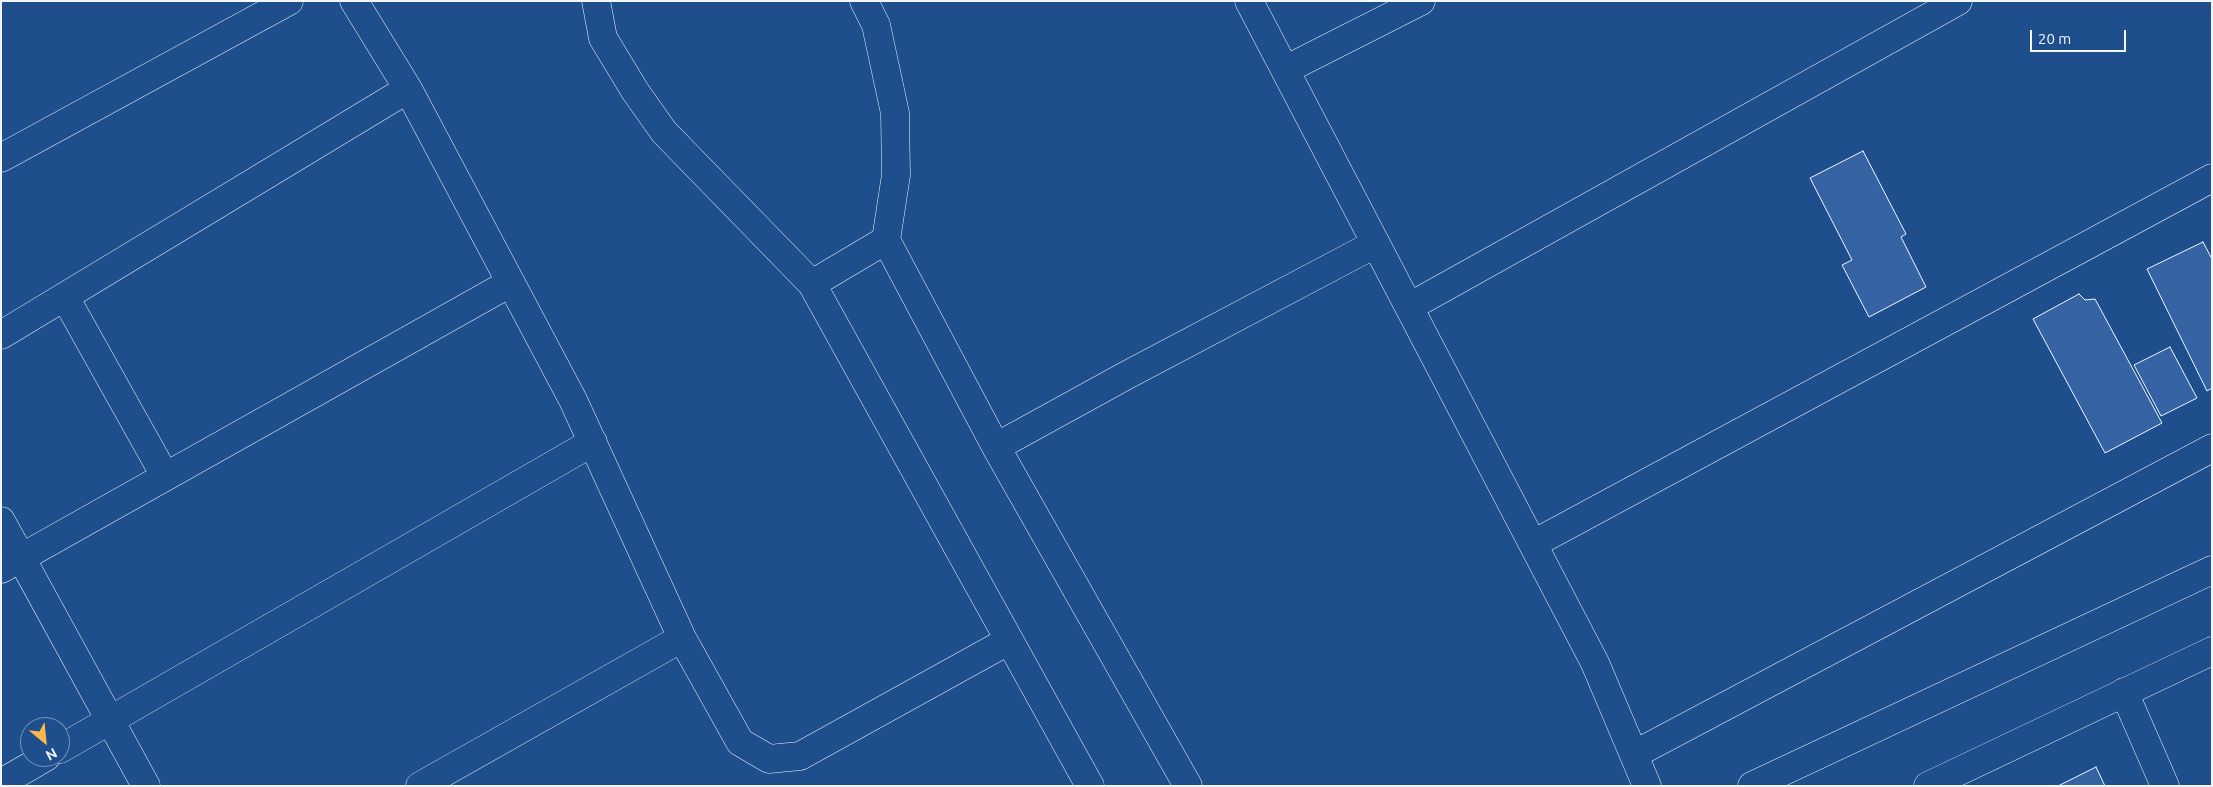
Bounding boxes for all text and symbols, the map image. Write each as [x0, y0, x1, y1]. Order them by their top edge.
scale bar [2033, 20, 2129, 52]
text: 20 m [2038, 30, 2071, 47]
north arrow [20, 717, 70, 767]
text: N [43, 745, 60, 764]

